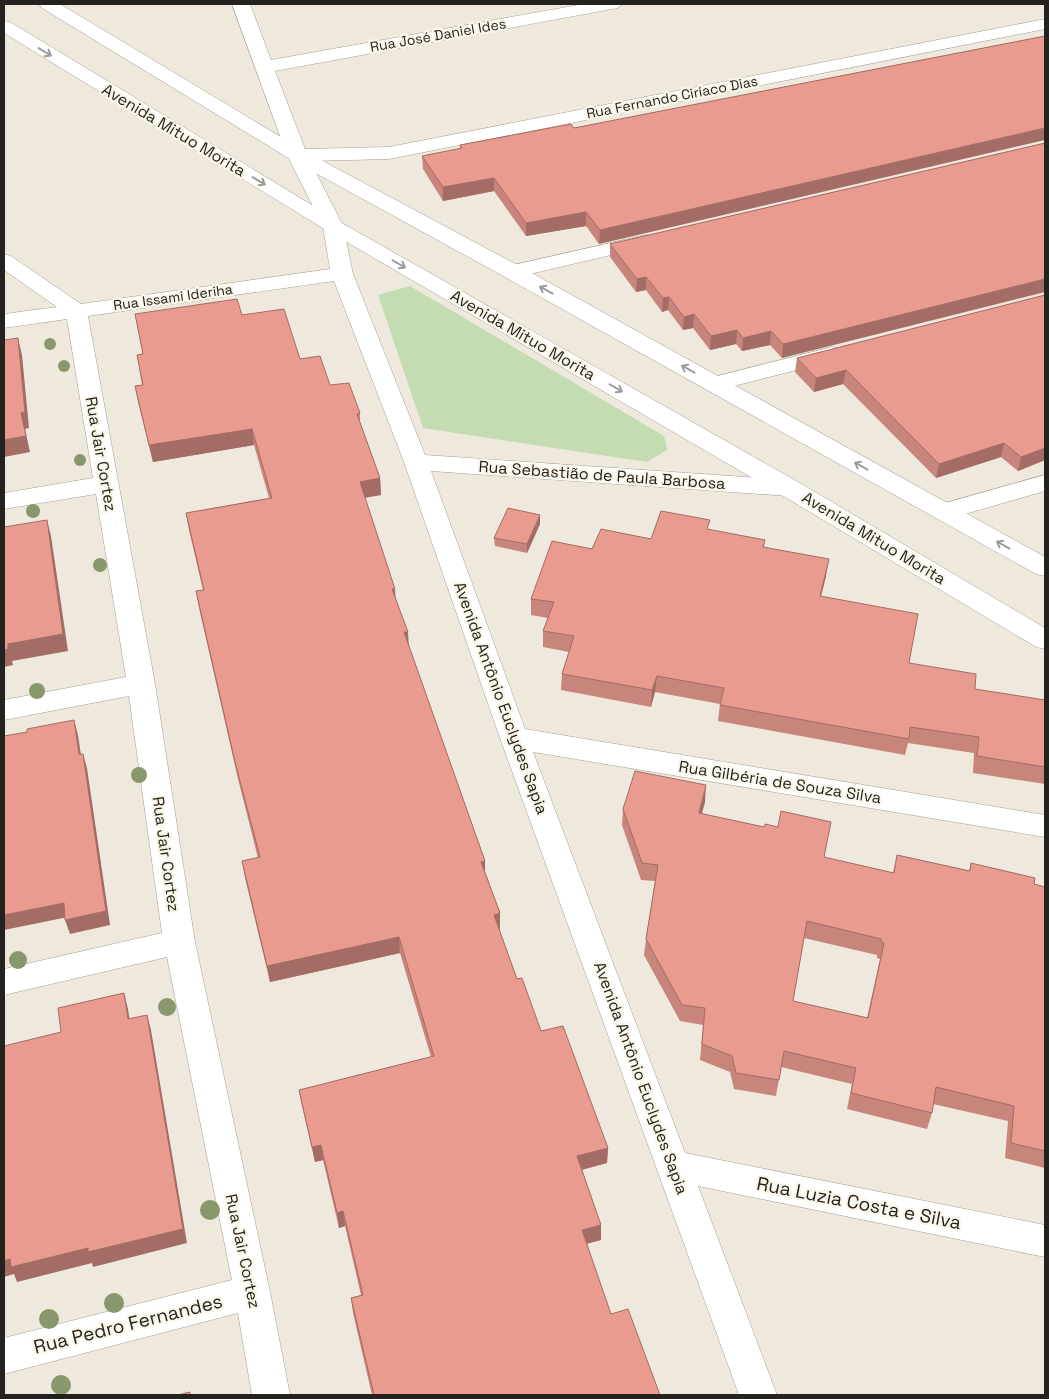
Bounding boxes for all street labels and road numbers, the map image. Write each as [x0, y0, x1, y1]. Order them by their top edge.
street label: Rua José Daniel Ides [369, 14, 507, 56]
street label: Rua Fernando Ciríaco Dias [585, 72, 759, 122]
street label: Avenida Mituo Morita [98, 79, 250, 181]
street label: Rua Issami Ideriha [112, 280, 234, 314]
street label: Avenida Mituo Morita [447, 285, 599, 385]
street label: Rua Jair Cortez [81, 395, 121, 513]
street label: Rua Sebastião de Paula Barbosa [478, 456, 726, 494]
street label: Avenida Mituo Morita [798, 487, 950, 589]
street label: Avenida Antônio Euclydes Sapia [449, 579, 553, 817]
street label: Rua Gilbéria de Souza Silva [677, 756, 883, 808]
street label: Rua Jair Cortez [148, 795, 184, 913]
street label: Avenida Antônio Euclydes Sapia [589, 959, 693, 1197]
street label: Rua Luzia Costa e Silva [755, 1171, 963, 1235]
street label: Rua Jair Cortez [221, 1192, 265, 1310]
street label: Rua Pedro Fernandes [31, 1288, 225, 1360]

